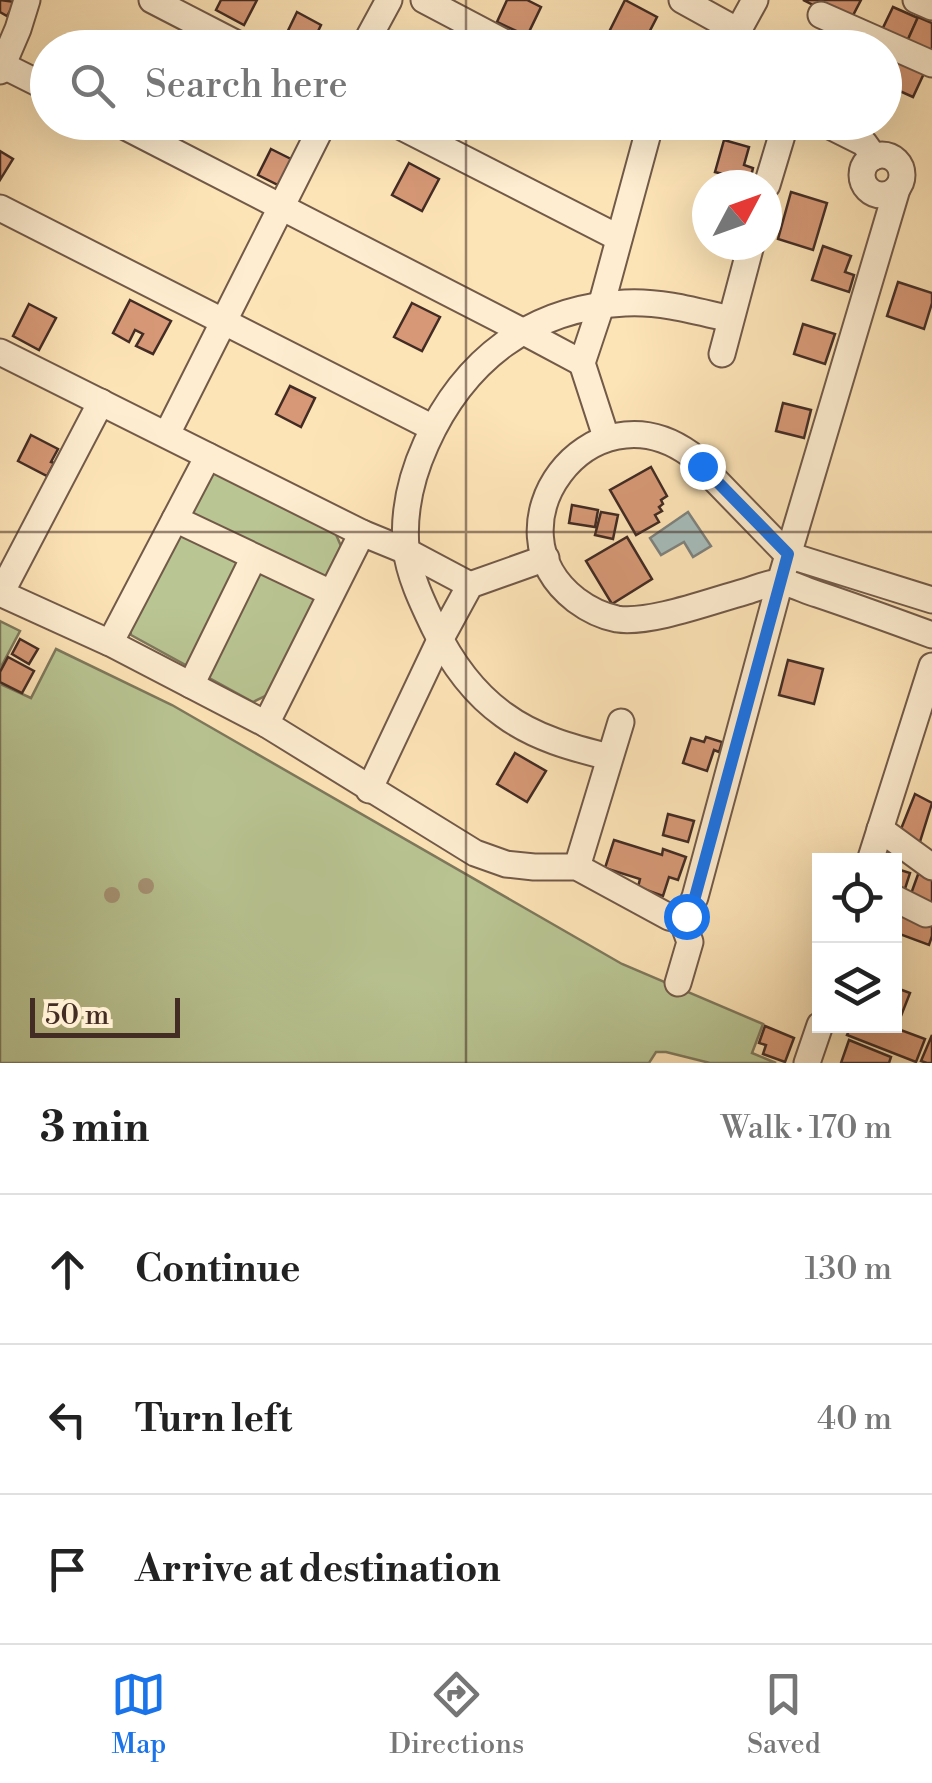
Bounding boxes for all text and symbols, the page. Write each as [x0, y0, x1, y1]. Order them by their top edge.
search box [30, 30, 902, 140]
icon: search [65, 58, 120, 113]
text: Search here [145, 62, 348, 109]
north arrow [692, 170, 782, 260]
route end [680, 444, 726, 490]
map controls [812, 853, 902, 1033]
button: locate [812, 853, 902, 943]
route start [664, 894, 710, 940]
button: layers [812, 943, 902, 1033]
scale bar [30, 993, 180, 1038]
text: 50 m [45, 998, 109, 1033]
text: 3 min [40, 1102, 149, 1155]
text: Walk · 170 m [721, 1108, 892, 1148]
icon: ahead [40, 1242, 95, 1297]
text: Continue [135, 1246, 300, 1293]
text: 130 m [805, 1249, 892, 1289]
icon: left [40, 1392, 95, 1447]
text: Turn left [135, 1396, 292, 1443]
text: 40 m [817, 1399, 892, 1439]
icon: arrive [40, 1542, 95, 1597]
text: Arrive at destination [135, 1546, 501, 1593]
tab: Map [111, 1667, 166, 1762]
tab: Directions [389, 1667, 524, 1762]
tab: Saved [747, 1667, 821, 1762]

